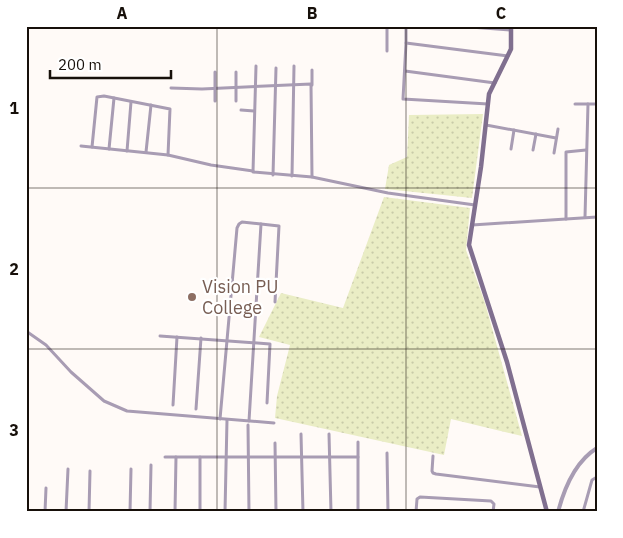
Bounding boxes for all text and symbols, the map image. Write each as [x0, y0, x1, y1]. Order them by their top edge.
text: A [117, 3, 128, 23]
text: B [307, 3, 318, 23]
text: C [496, 3, 506, 23]
scale bar [50, 48, 171, 80]
text: 200 m [58, 55, 102, 74]
text: 1 [9, 98, 19, 118]
text: 2 [9, 259, 19, 279]
place label: Vision PU College [202, 275, 278, 319]
marker: Vision PU College [186, 291, 198, 303]
text: 3 [9, 420, 19, 440]

